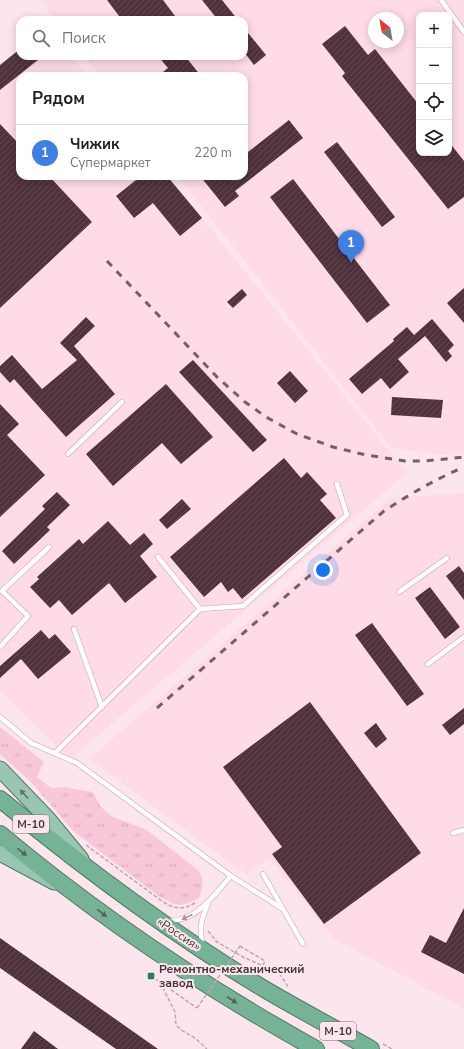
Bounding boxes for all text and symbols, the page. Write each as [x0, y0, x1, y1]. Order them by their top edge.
north arrow [368, 12, 404, 48]
map controls [416, 12, 452, 156]
button: + [416, 12, 452, 48]
search box [16, 16, 248, 60]
icon: search [30, 27, 52, 49]
text: Поиск [62, 28, 106, 48]
button: − [416, 48, 452, 84]
button: locate [416, 84, 452, 120]
text: Рядом [32, 87, 85, 110]
button: layers [416, 120, 452, 156]
text: Чижик [70, 134, 119, 154]
text: 1 [41, 144, 49, 162]
text: 220 m [194, 144, 232, 162]
text: Супермаркет [70, 154, 151, 172]
pin: 1 [338, 230, 364, 263]
your location [313, 560, 333, 580]
one-way arrow [20, 789, 29, 799]
road number: М-10 [13, 815, 49, 833]
one-way arrow [16, 848, 27, 856]
one-way arrow [97, 909, 108, 918]
street label: «Россия» [154, 913, 204, 955]
one-way arrow [181, 914, 193, 920]
place label: Ремонтно-механический завод [159, 961, 305, 991]
marker: Ремонтно-механический завод [146, 971, 156, 981]
one-way arrow [226, 997, 238, 1004]
road number: М-10 [320, 1022, 356, 1040]

